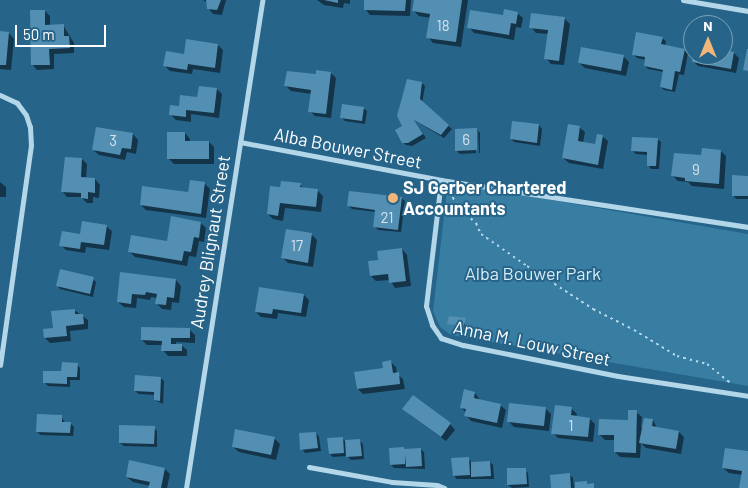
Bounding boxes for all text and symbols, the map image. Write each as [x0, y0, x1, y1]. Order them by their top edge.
scale bar [18, 15, 109, 47]
north arrow [683, 15, 733, 65]
house number: 18 [436, 17, 450, 35]
text: N [703, 17, 713, 34]
text: 50 m [23, 25, 55, 43]
street label: Alba Bouwer Street [272, 123, 424, 173]
house number: 6 [462, 131, 470, 149]
house number: 3 [109, 132, 117, 150]
street label: Audrey Blignaut Street [186, 154, 234, 330]
house number: 9 [692, 161, 700, 179]
place label: SJ Gerber Chartered Accountants [403, 177, 567, 220]
marker: SJ Gerber Chartered Accountants [387, 192, 399, 204]
house number: 21 [380, 209, 394, 227]
house number: 17 [291, 237, 303, 255]
park label: Alba Bouwer Park [465, 262, 601, 284]
street label: Anna M. Louw Street [452, 316, 612, 370]
house number: 1 [568, 417, 574, 435]

